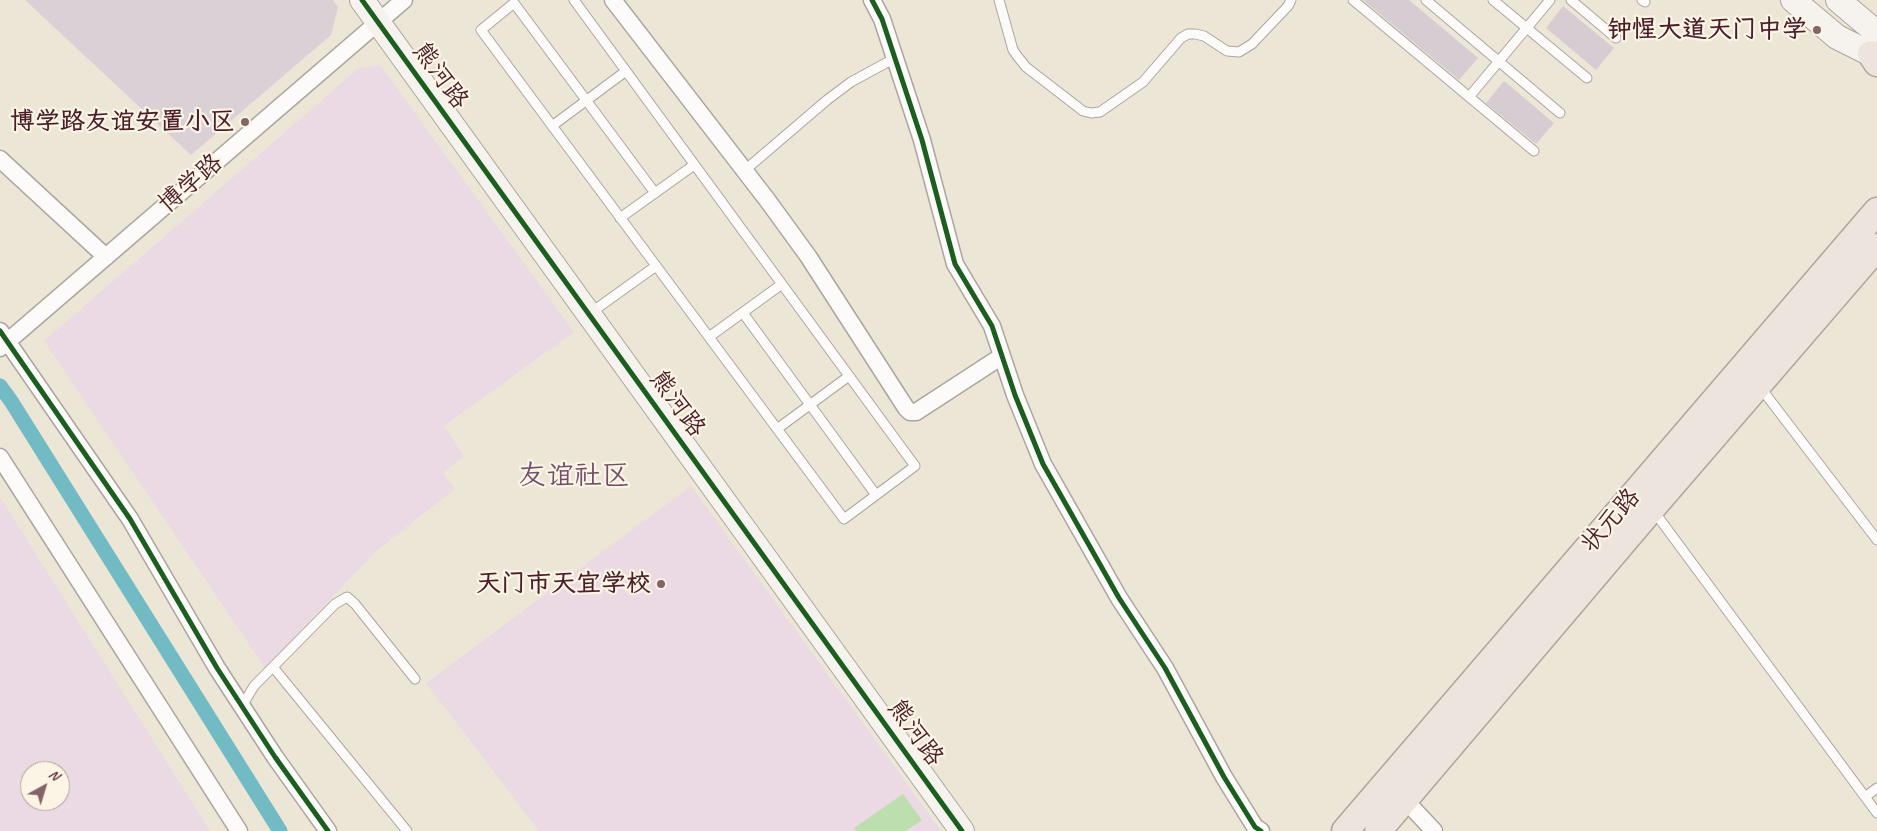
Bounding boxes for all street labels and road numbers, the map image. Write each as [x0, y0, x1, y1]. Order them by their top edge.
street label: 熊河路 [406, 37, 474, 115]
street label: 博学路 [153, 148, 229, 220]
street label: 熊河路 [643, 365, 711, 443]
street label: 状元路 [1575, 483, 1647, 559]
street label: 熊河路 [881, 694, 949, 772]

